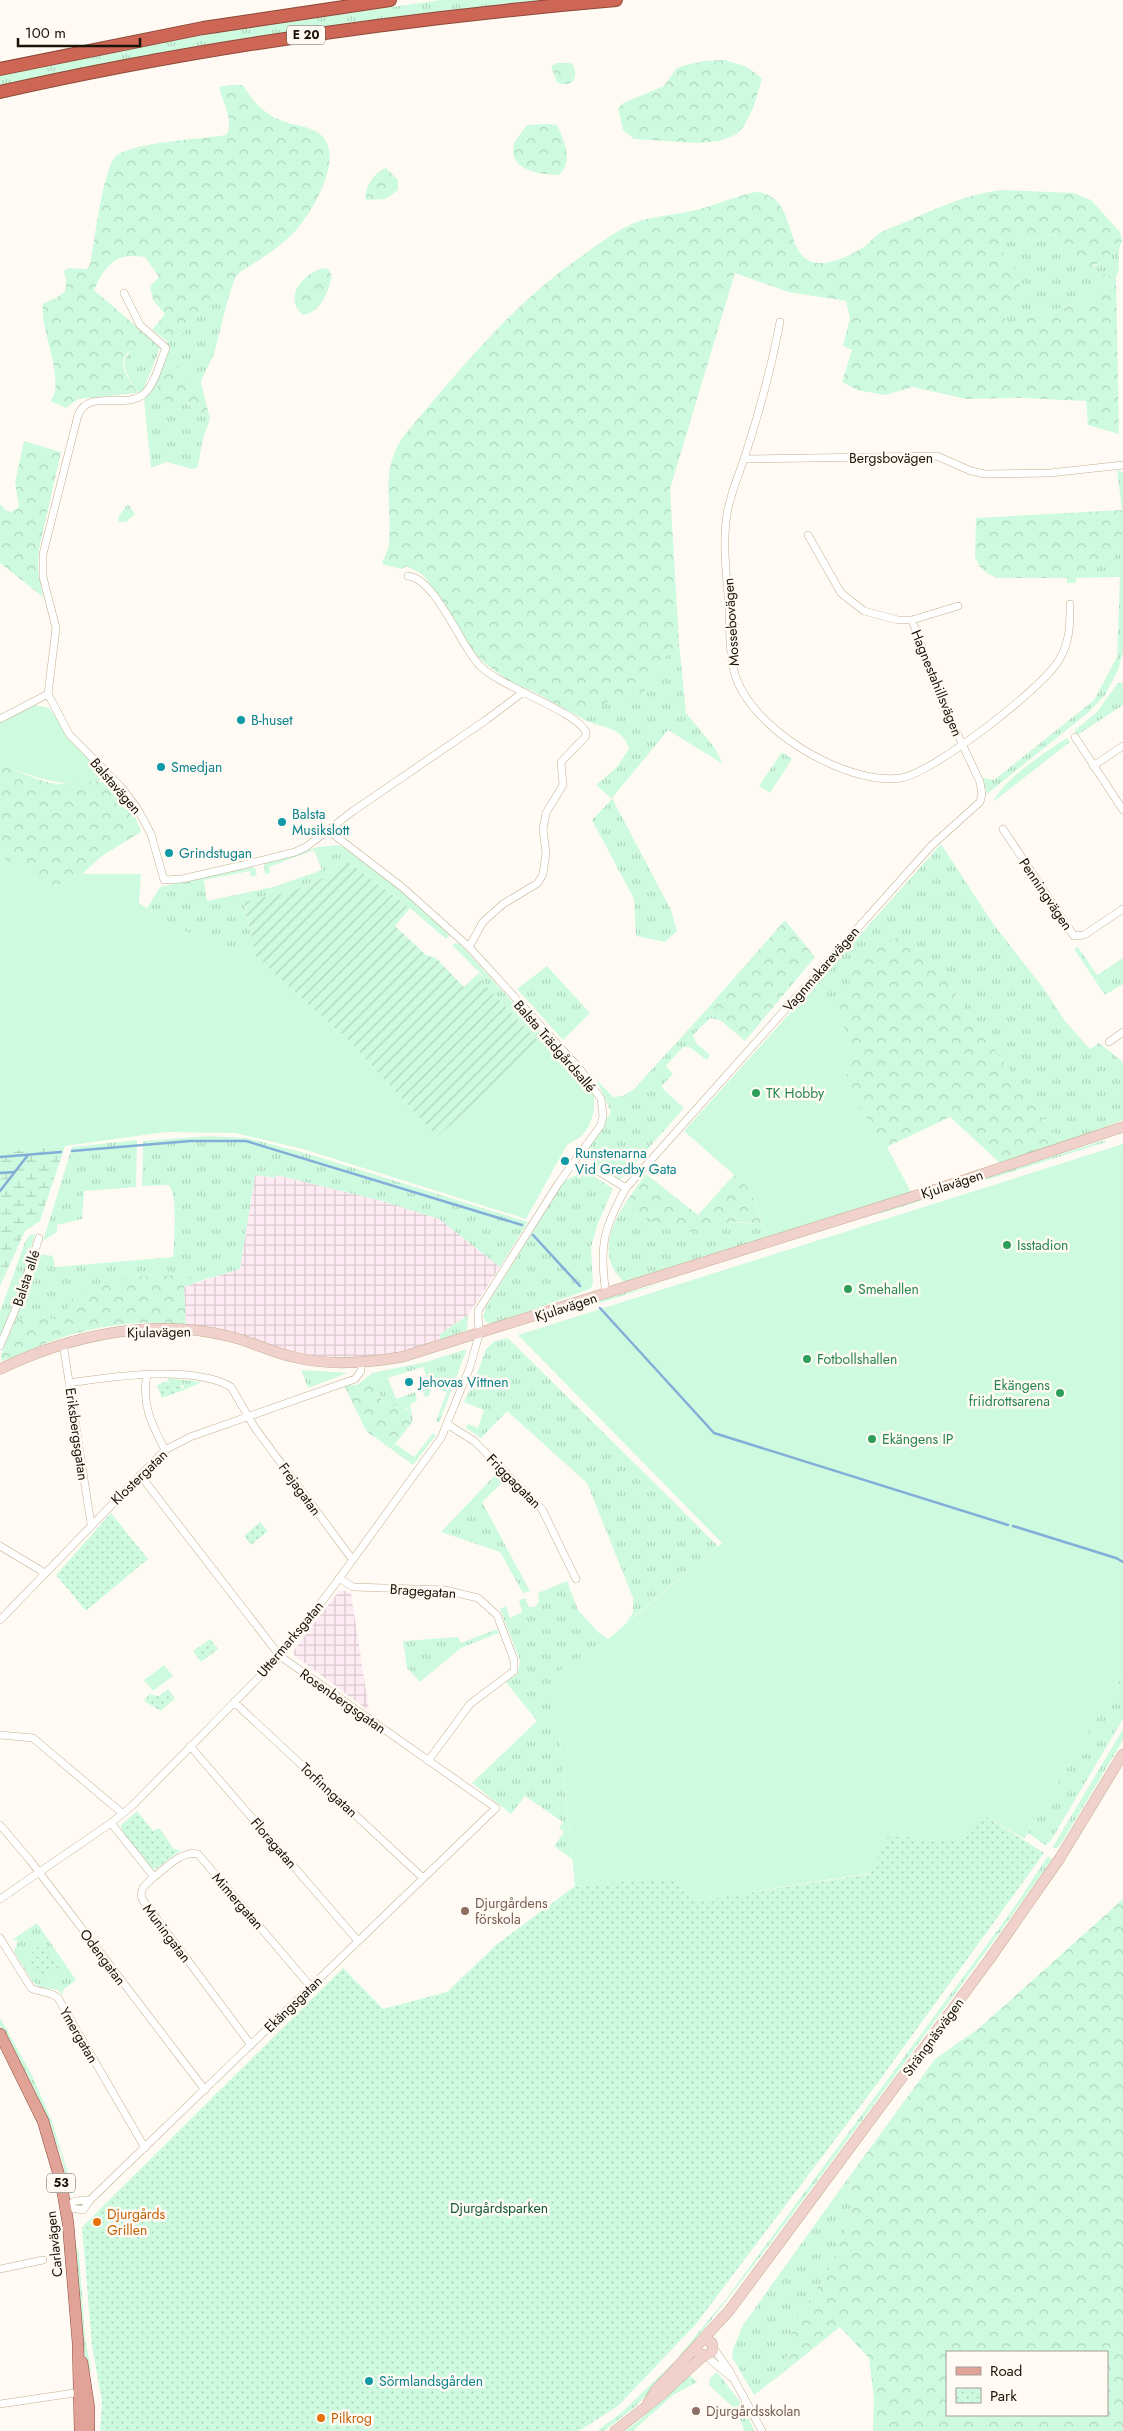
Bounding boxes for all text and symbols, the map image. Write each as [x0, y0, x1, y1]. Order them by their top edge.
scale bar [18, 15, 140, 47]
text: 100 m [25, 22, 66, 44]
road number: E 20 [287, 26, 325, 44]
street label: Bergsbovägen [849, 448, 933, 468]
street label: Mossebovägen [718, 577, 744, 667]
street label: Hagnestahillsvägen [906, 627, 968, 739]
place label: B-huset [251, 710, 293, 730]
marker: B-huset [235, 714, 247, 726]
street label: Balstavägen [86, 753, 146, 819]
place label: Smedjan [171, 757, 222, 777]
marker: Smedjan [155, 761, 167, 773]
place label: Balsta Musikslott [292, 804, 350, 840]
marker: Balsta Musikslott [276, 816, 288, 828]
place label: Grindstugan [179, 843, 252, 863]
marker: Grindstugan [163, 847, 175, 859]
street label: Penningvägen [1014, 854, 1078, 934]
street label: Vagnmakarevägen [778, 922, 864, 1016]
street label: Balsta Trädgårdsallé [509, 996, 601, 1096]
place label: TK Hobby [766, 1083, 825, 1103]
marker: TK Hobby [750, 1087, 762, 1099]
place label: Runstenarna Vid Gredby Gata [575, 1143, 677, 1179]
marker: Runstenarna Vid Gredby Gata [559, 1155, 571, 1167]
street label: Kjulavägen [918, 1165, 986, 1203]
place label: Isstadion [1017, 1235, 1068, 1255]
marker: Isstadion [1001, 1239, 1013, 1251]
street label: Balsta allé [8, 1247, 44, 1309]
place label: Smehallen [858, 1279, 919, 1299]
marker: Smehallen [842, 1283, 854, 1295]
street label: Kjulavägen [532, 1288, 600, 1326]
street label: Kjulavägen [127, 1321, 191, 1343]
place label: Fotbollshallen [817, 1349, 897, 1369]
marker: Fotbollshallen [801, 1353, 813, 1365]
place label: Jehovas Vittnen [417, 1372, 509, 1392]
place label: Ekängens friidrottsarena [969, 1375, 1050, 1411]
marker: Jehovas Vittnen [403, 1376, 415, 1388]
street label: Eriksbergsgatan [61, 1386, 93, 1482]
marker: Ekängens friidrottsarena [1054, 1387, 1066, 1399]
place label: Ekängens IP [882, 1429, 954, 1449]
marker: Ekängens IP [866, 1433, 878, 1445]
street label: Klostergatan [106, 1445, 172, 1509]
street label: Friggagatan [482, 1449, 546, 1513]
street label: Frejagatan [274, 1458, 326, 1520]
street label: Bragegatan [389, 1579, 457, 1603]
street label: Uttermarksgatan [252, 1597, 328, 1681]
street label: Rosenbergsgatan [296, 1664, 390, 1738]
street label: Torfinngatan [296, 1758, 362, 1822]
street label: Floragatan [246, 1813, 302, 1873]
street label: Mimergatan [208, 1868, 268, 1934]
place label: Djurgårdens förskola [475, 1893, 548, 1929]
street label: Muningatan [138, 1899, 196, 1967]
marker: Djurgårdens förskola [459, 1905, 471, 1917]
street label: Odengatan [75, 1925, 131, 1989]
street label: Ekängsgatan [260, 1971, 326, 2037]
street label: Strängnäsvägen [898, 1993, 968, 2081]
street label: Ymergatan [55, 2003, 103, 2067]
road number: 53 [47, 2174, 75, 2192]
park label: Djurgårdsparken [450, 2198, 548, 2218]
place label: Djurgårds Grillen [107, 2204, 166, 2240]
street label: Carlavägen [41, 2210, 67, 2278]
marker: Djurgårds Grillen [91, 2216, 103, 2228]
legend [946, 2351, 1108, 2416]
text: Road [990, 2360, 1022, 2382]
place label: Sörmlandsgården [379, 2371, 483, 2391]
marker: Sörmlandsgården [363, 2375, 375, 2387]
text: Park [990, 2385, 1017, 2407]
place label: Djurgårdsskolan [706, 2401, 801, 2421]
marker: Djurgårdsskolan [690, 2405, 702, 2417]
place label: Pilkrog [331, 2408, 372, 2428]
marker: Pilkrog [315, 2412, 327, 2424]

